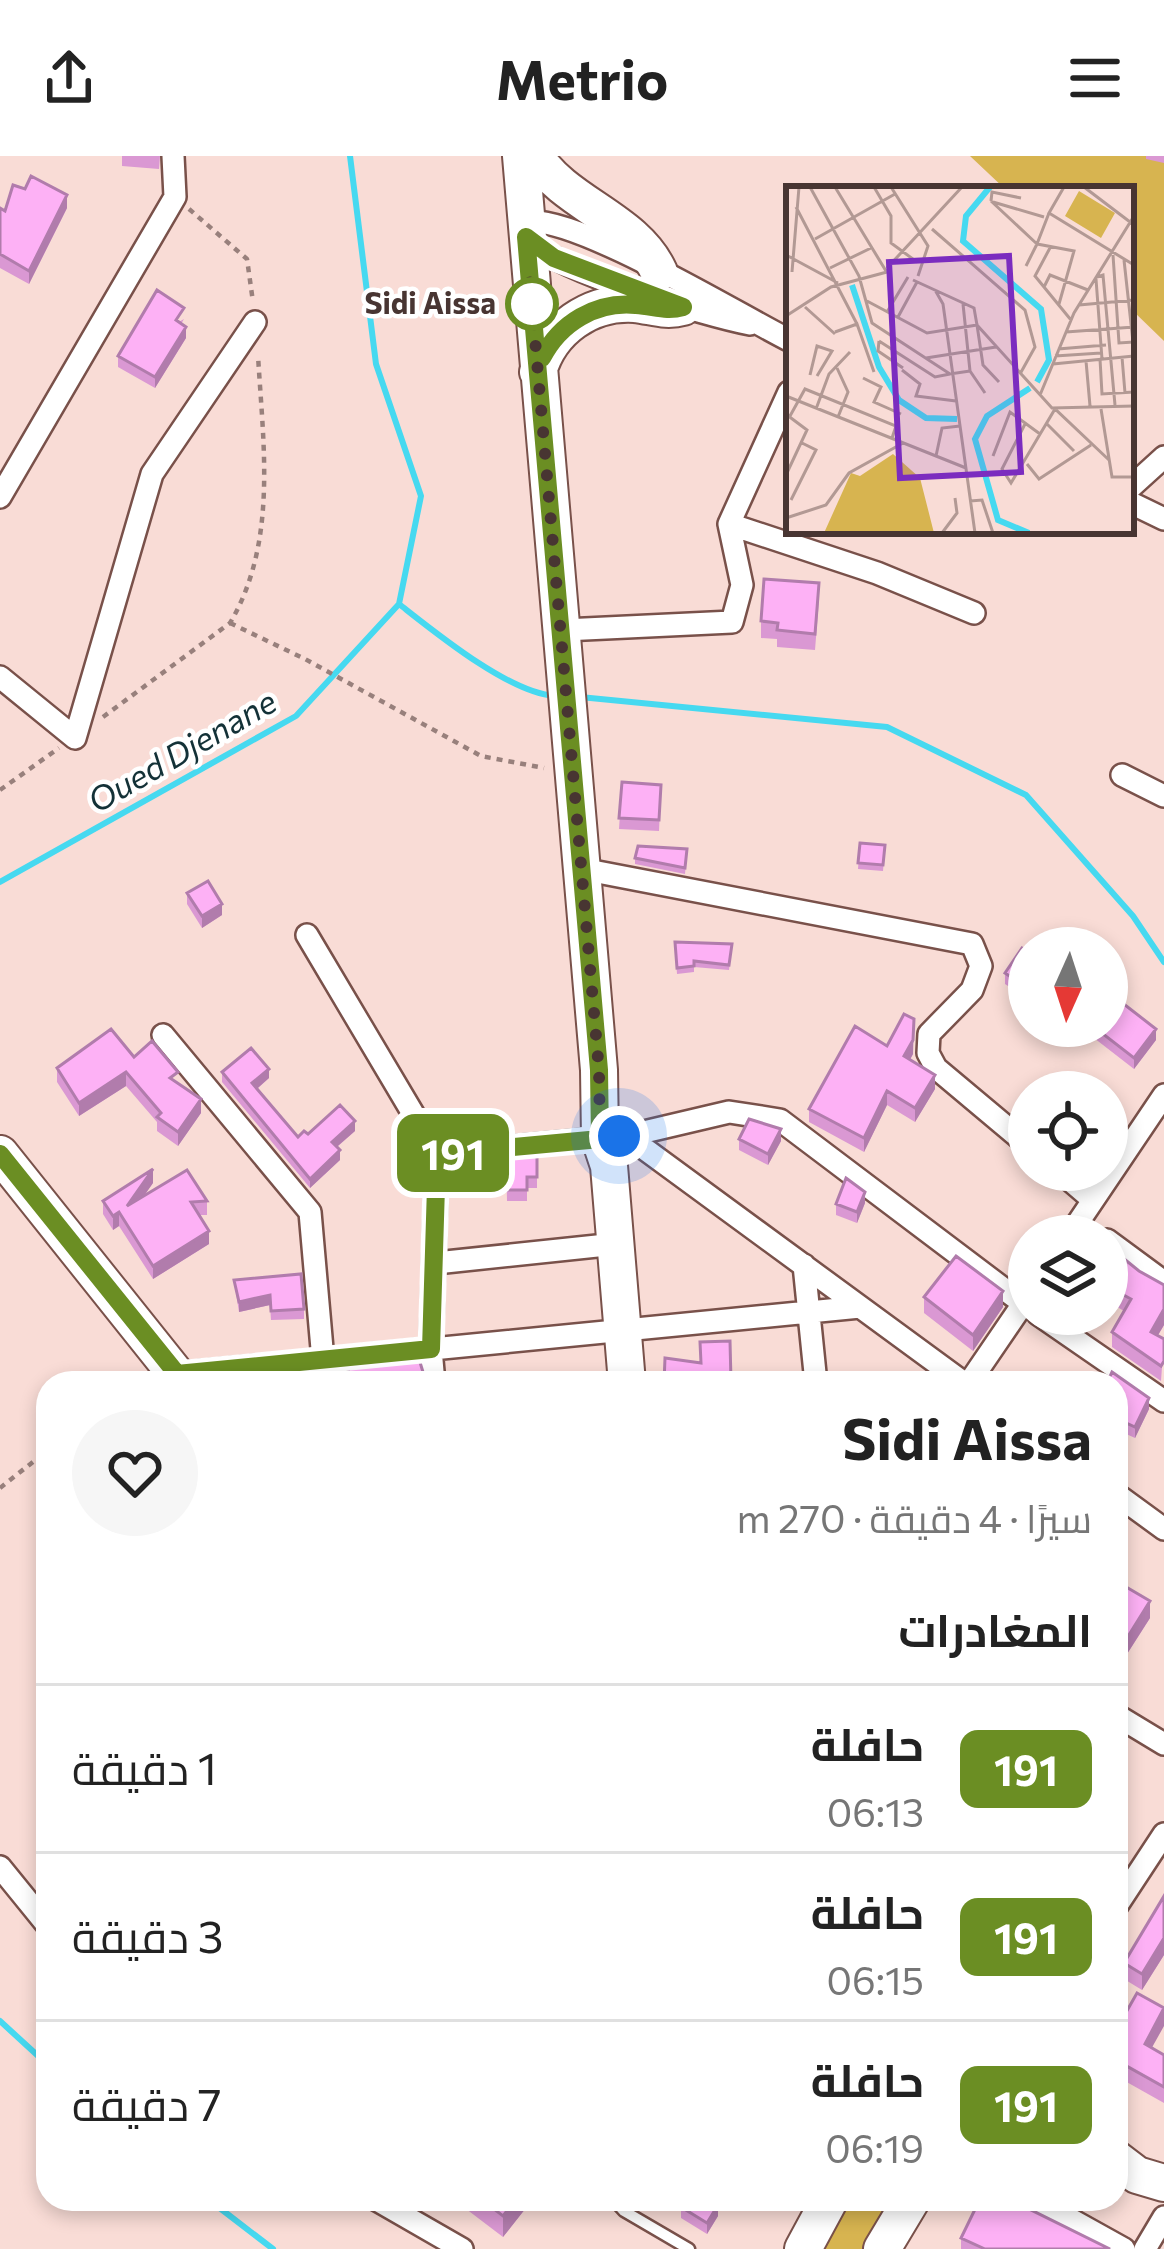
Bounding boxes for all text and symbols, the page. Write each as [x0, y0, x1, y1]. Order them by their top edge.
icon: share [36, 45, 102, 111]
text: Metrio [496, 45, 668, 111]
icon: menu [1062, 45, 1128, 111]
inset map [786, 186, 1134, 534]
marker: Sidi Aissa [507, 279, 557, 329]
place label: Sidi Aissa [364, 283, 496, 320]
water label: Oued Djenane [80, 679, 283, 820]
north arrow [1008, 927, 1128, 1047]
map controls [1008, 927, 1128, 1335]
button: locate [1008, 1071, 1128, 1191]
your location [589, 1106, 649, 1166]
line badge: 191 [384, 1114, 522, 1192]
text: 191 [421, 1127, 485, 1179]
button: layers [1008, 1215, 1128, 1335]
text: Sidi Aissa [842, 1402, 1092, 1472]
button: heart [72, 1410, 198, 1536]
text: سيرًا · 4 دقيقة · 270 m [737, 1493, 1092, 1541]
text: المغادرات [898, 1601, 1092, 1656]
text: حافلة [811, 1715, 924, 1770]
text: 1 دقيقة [72, 1739, 217, 1794]
text: 191 [994, 1743, 1058, 1795]
text: 06:13 [827, 1787, 924, 1835]
text: حافلة [811, 1883, 924, 1938]
text: 3 دقيقة [72, 1907, 223, 1962]
text: 191 [994, 1911, 1058, 1963]
text: 06:15 [827, 1955, 924, 2003]
text: حافلة [811, 2051, 924, 2106]
text: 7 دقيقة [72, 2075, 221, 2130]
text: 191 [994, 2079, 1058, 2131]
text: 06:19 [825, 2123, 924, 2171]

